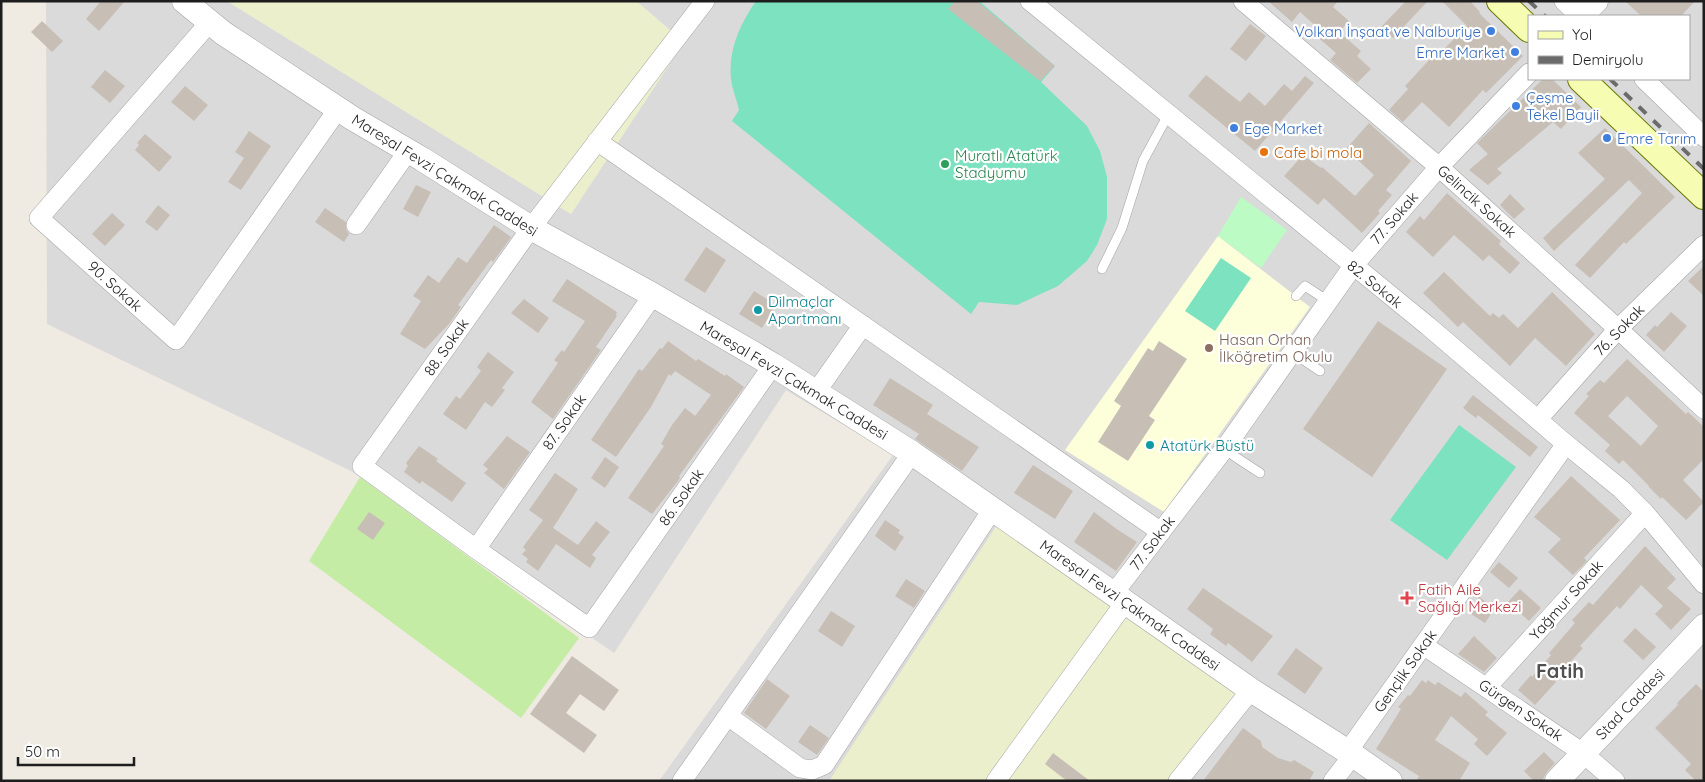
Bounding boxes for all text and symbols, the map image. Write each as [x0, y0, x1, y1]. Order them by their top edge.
legend [1528, 15, 1690, 80]
place label: Volkan İnşaat ve Nalburiye [1295, 22, 1481, 41]
marker: Volkan İnşaat ve Nalburiye [1485, 25, 1497, 37]
text: Yol [1572, 25, 1592, 44]
place label: Emre Market [1416, 43, 1505, 62]
marker: Emre Market [1509, 46, 1521, 58]
text: Demiryolu [1572, 50, 1643, 69]
place label: Çeşme Tekel Bayii [1526, 88, 1599, 124]
marker: Çeşme Tekel Bayii [1510, 100, 1522, 112]
street label: Mareşal Fevzi Çakmak Caddesi [348, 110, 542, 240]
place label: Ege Market [1244, 119, 1323, 138]
marker: Ege Market [1228, 122, 1240, 134]
place label: Emre Tarım [1617, 129, 1697, 148]
marker: Emre Tarım [1601, 132, 1613, 144]
place label: Cafe bi mola [1274, 143, 1362, 162]
place label: Muratlı Atatürk Stadyumu [955, 146, 1058, 182]
marker: Cafe bi mola [1258, 146, 1270, 158]
marker: Muratlı Atatürk Stadyumu [939, 158, 951, 170]
street label: Gelincik Sokak [1434, 161, 1520, 241]
street label: 77. Sokak [1366, 188, 1422, 248]
street label: 82. Sokak [1343, 256, 1407, 312]
street label: 90. Sokak [84, 257, 146, 315]
place label: Dilmaçlar Apartmanı [768, 292, 841, 328]
street label: 76. Sokak [1590, 300, 1648, 360]
marker: Dilmaçlar Apartmanı [752, 304, 764, 316]
street label: 88. Sokak [419, 315, 473, 379]
street label: Mareşal Fevzi Çakmak Caddesi [697, 316, 891, 444]
place label: Hasan Orhan İlköğretim Okulu [1219, 330, 1333, 366]
marker: Hasan Orhan İlköğretim Okulu [1203, 342, 1215, 354]
street label: 87. Sokak [538, 390, 590, 454]
place label: Atatürk Büstü [1160, 436, 1254, 455]
marker: Atatürk Büstü [1144, 439, 1156, 451]
street label: 86. Sokak [654, 465, 708, 529]
street label: 77. Sokak [1125, 512, 1179, 574]
street label: Mareşal Fevzi Çakmak Caddesi [1036, 535, 1224, 675]
street label: Yağmur Sokak [1525, 556, 1607, 644]
place label: Fatih Aile Sağlığı Merkezi [1418, 580, 1521, 616]
marker: Fatih Aile Sağlığı Merkezi [1400, 591, 1414, 605]
street label: Gençlik Sokak [1369, 626, 1441, 716]
district label: Fatih [1536, 658, 1584, 683]
street label: Stad Caddesi [1591, 664, 1669, 744]
street label: Gürgen Sokak [1475, 675, 1567, 745]
scale bar [18, 734, 134, 766]
text: 50 m [25, 742, 60, 761]

